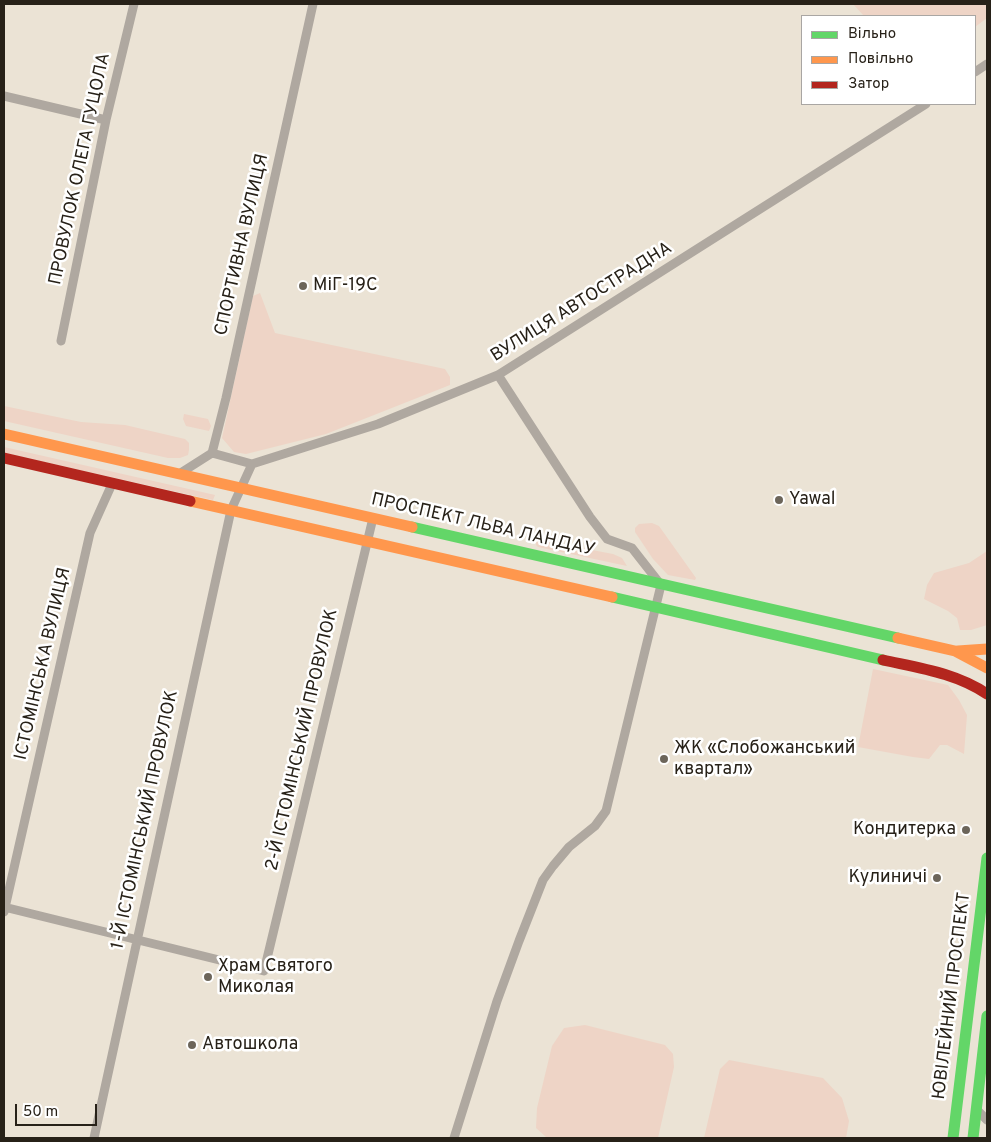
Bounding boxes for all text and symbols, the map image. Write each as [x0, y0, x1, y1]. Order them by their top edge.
legend [801, 15, 976, 105]
text: Вільно [848, 25, 896, 44]
text: Повільно [848, 50, 913, 69]
street label: ПРОВУЛОК ОЛЕГА ГУЦОЛА [46, 51, 116, 287]
text: Затор [848, 75, 889, 94]
street label: СПОРТИВНА ВУЛИЦЯ [212, 152, 274, 338]
street label: ВУЛИЦЯ АВТОСТРАДНА [487, 238, 677, 368]
place label: МіГ-19С [313, 275, 378, 297]
marker: МіГ-19С [297, 280, 309, 292]
place label: Yawal [789, 489, 835, 511]
street label: ПРОСПЕКТ ЛЬВА ЛАНДАУ [369, 490, 597, 562]
marker: Yawal [773, 494, 785, 506]
street label: ІСТОМІНСЬКА ВУЛИЦЯ [11, 566, 77, 762]
street label: 2-Й ІСТОМІНСЬКИЙ ПРОВУЛОК [262, 607, 344, 873]
street label: 1-Й ІСТОМІНСЬКИЙ ПРОВУЛОК [108, 688, 184, 952]
place label: ЖК «Слобожанський квартал» [674, 738, 855, 781]
marker: ЖК «Слобожанський квартал» [658, 753, 670, 765]
place label: Кондитерка [853, 819, 956, 841]
marker: Кондитерка [960, 824, 972, 836]
place label: Кулиничі [849, 867, 927, 889]
marker: Кулиничі [931, 872, 943, 884]
street label: ЮВІЛЕЙНИЙ ПРОСПЕКТ [930, 891, 976, 1101]
place label: Храм Святого Миколая [218, 956, 333, 999]
marker: Храм Святого Миколая [202, 971, 214, 983]
place label: Автошкола [202, 1034, 298, 1056]
marker: Автошкола [186, 1039, 198, 1051]
scale bar [18, 1094, 100, 1126]
text: 50 m [23, 1103, 58, 1122]

